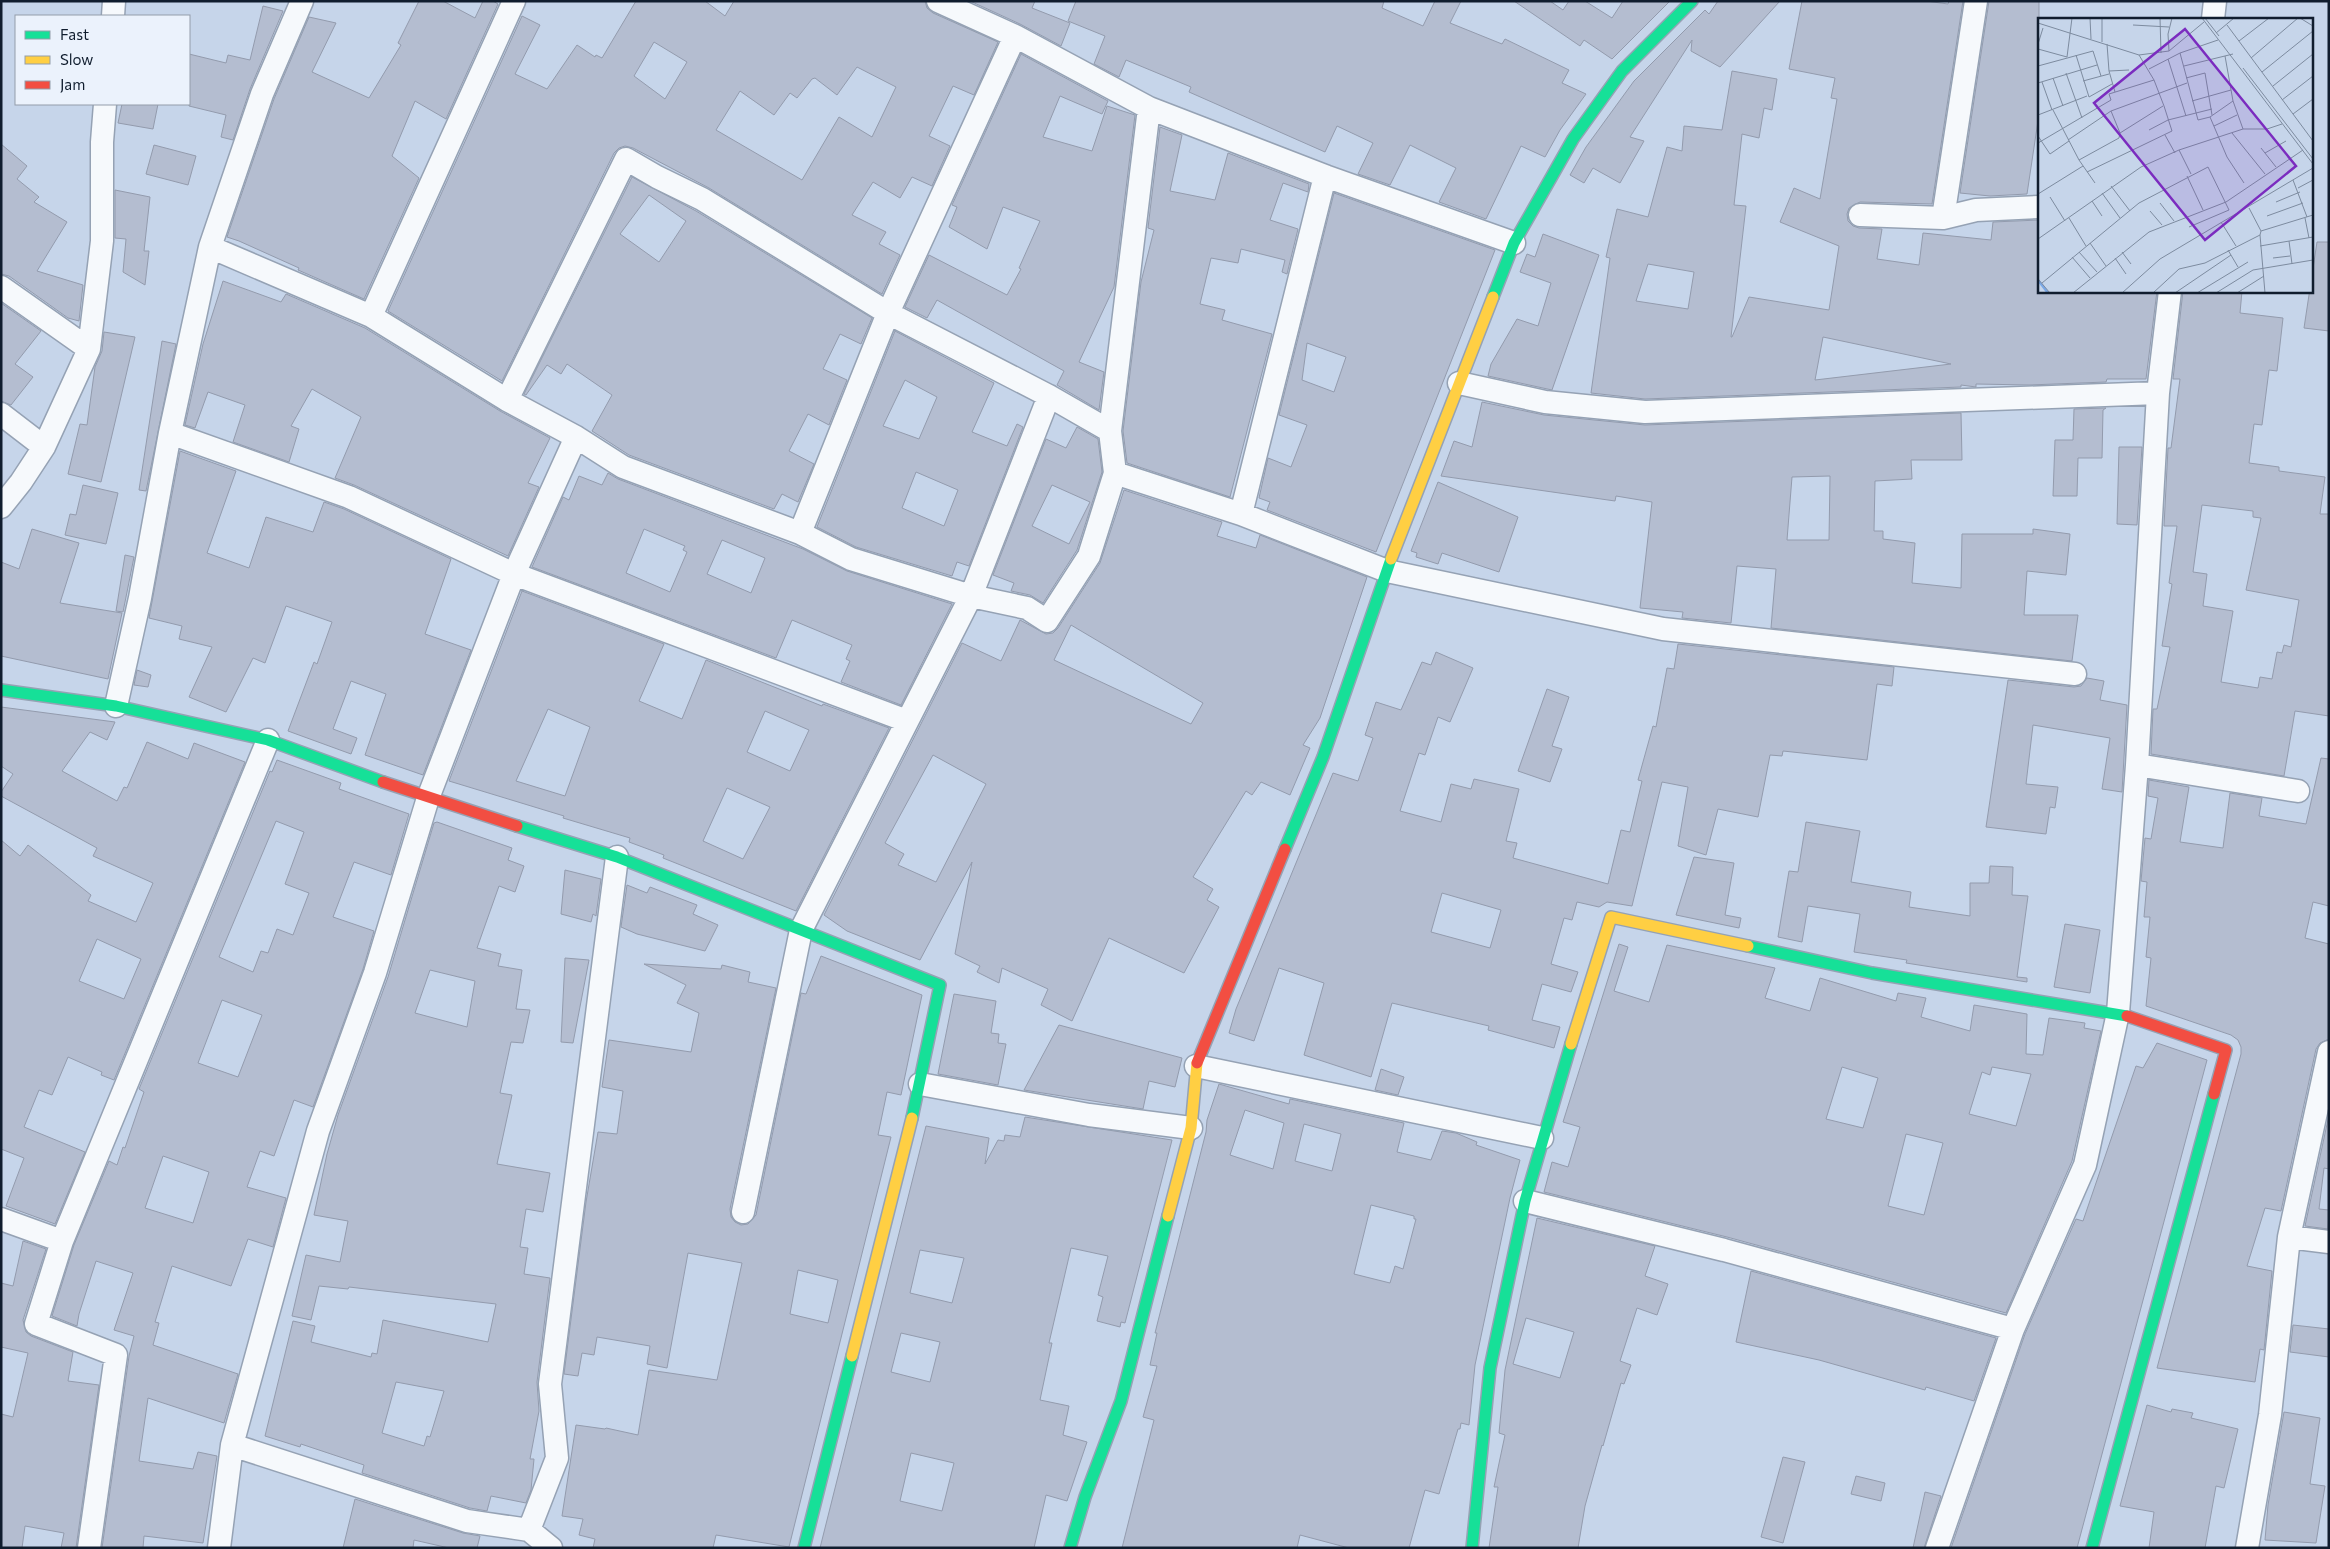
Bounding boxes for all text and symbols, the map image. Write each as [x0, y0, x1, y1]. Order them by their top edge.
legend [15, 15, 190, 105]
inset map [2038, 18, 2312, 292]
text: Fast [60, 25, 89, 43]
text: Slow [60, 50, 93, 68]
text: Jam [60, 75, 85, 93]

